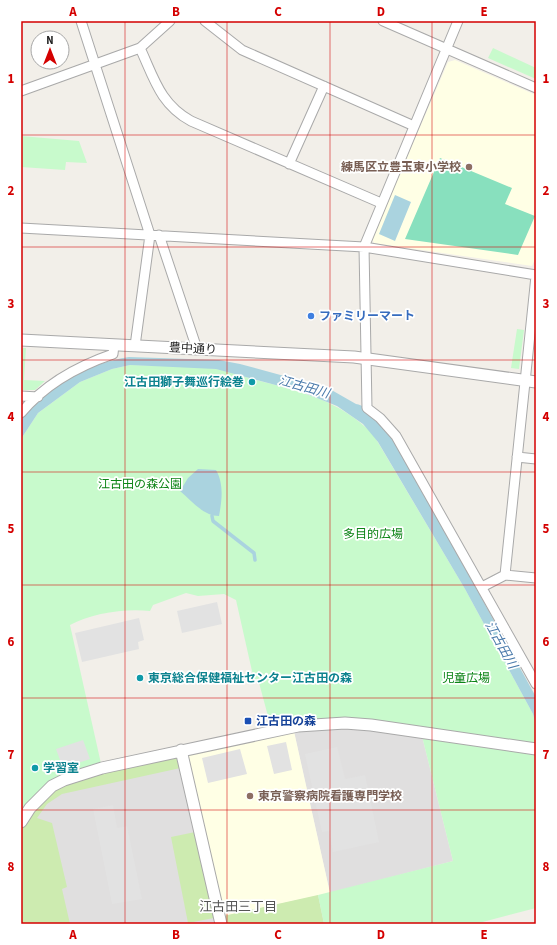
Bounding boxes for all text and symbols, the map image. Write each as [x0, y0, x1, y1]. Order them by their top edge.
text: A [68, 3, 77, 21]
text: B [172, 3, 180, 21]
text: C [274, 3, 282, 21]
text: D [377, 3, 385, 21]
text: E [480, 3, 488, 21]
north arrow [30, 30, 70, 70]
text: N [46, 33, 54, 48]
text: 1 [8, 70, 15, 88]
text: 1 [543, 70, 550, 88]
place label: 練馬区立豊玉東小学校 [341, 159, 461, 176]
marker: 練馬区立豊玉東小学校 [464, 162, 474, 172]
text: 2 [8, 182, 15, 200]
text: 2 [543, 182, 550, 200]
text: 3 [8, 295, 15, 313]
text: 3 [543, 295, 550, 313]
place label: ファミリーマート [319, 308, 415, 325]
marker: ファミリーマート [306, 311, 316, 321]
street label: 豊中通り [169, 339, 217, 359]
water label: 江古田川 [277, 371, 333, 403]
place label: 江古田獅子舞巡行絵巻 [124, 374, 244, 391]
marker: 江古田獅子舞巡行絵巻 [247, 377, 257, 387]
text: 4 [8, 408, 15, 426]
text: 4 [543, 408, 550, 426]
park label: 江古田の森公園 [98, 476, 182, 493]
text: 5 [8, 520, 15, 538]
text: 5 [543, 520, 550, 538]
park label: 多目的広場 [343, 526, 403, 543]
water label: 江古田川 [481, 618, 522, 674]
text: 6 [8, 633, 15, 651]
text: 6 [543, 633, 550, 651]
place label: 東京総合保健福祉センター江古田の森 [148, 670, 352, 687]
park label: 児童広場 [442, 670, 490, 687]
marker: 東京総合保健福祉センター江古田の森 [135, 673, 145, 683]
place label: 江古田の森 [256, 713, 316, 730]
marker: 江古田の森 [243, 716, 253, 726]
text: 7 [8, 746, 15, 764]
text: 7 [543, 746, 550, 764]
place label: 学習室 [43, 760, 79, 777]
marker: 学習室 [30, 763, 40, 773]
place label: 東京警察病院看護専門学校 [258, 788, 402, 805]
marker: 東京警察病院看護専門学校 [245, 791, 255, 801]
text: 8 [8, 858, 15, 876]
text: 8 [543, 858, 550, 876]
district label: 江古田三丁目 [199, 898, 277, 916]
text: A [68, 926, 77, 944]
text: B [172, 926, 180, 944]
text: C [274, 926, 282, 944]
text: D [377, 926, 385, 944]
text: E [480, 926, 488, 944]

